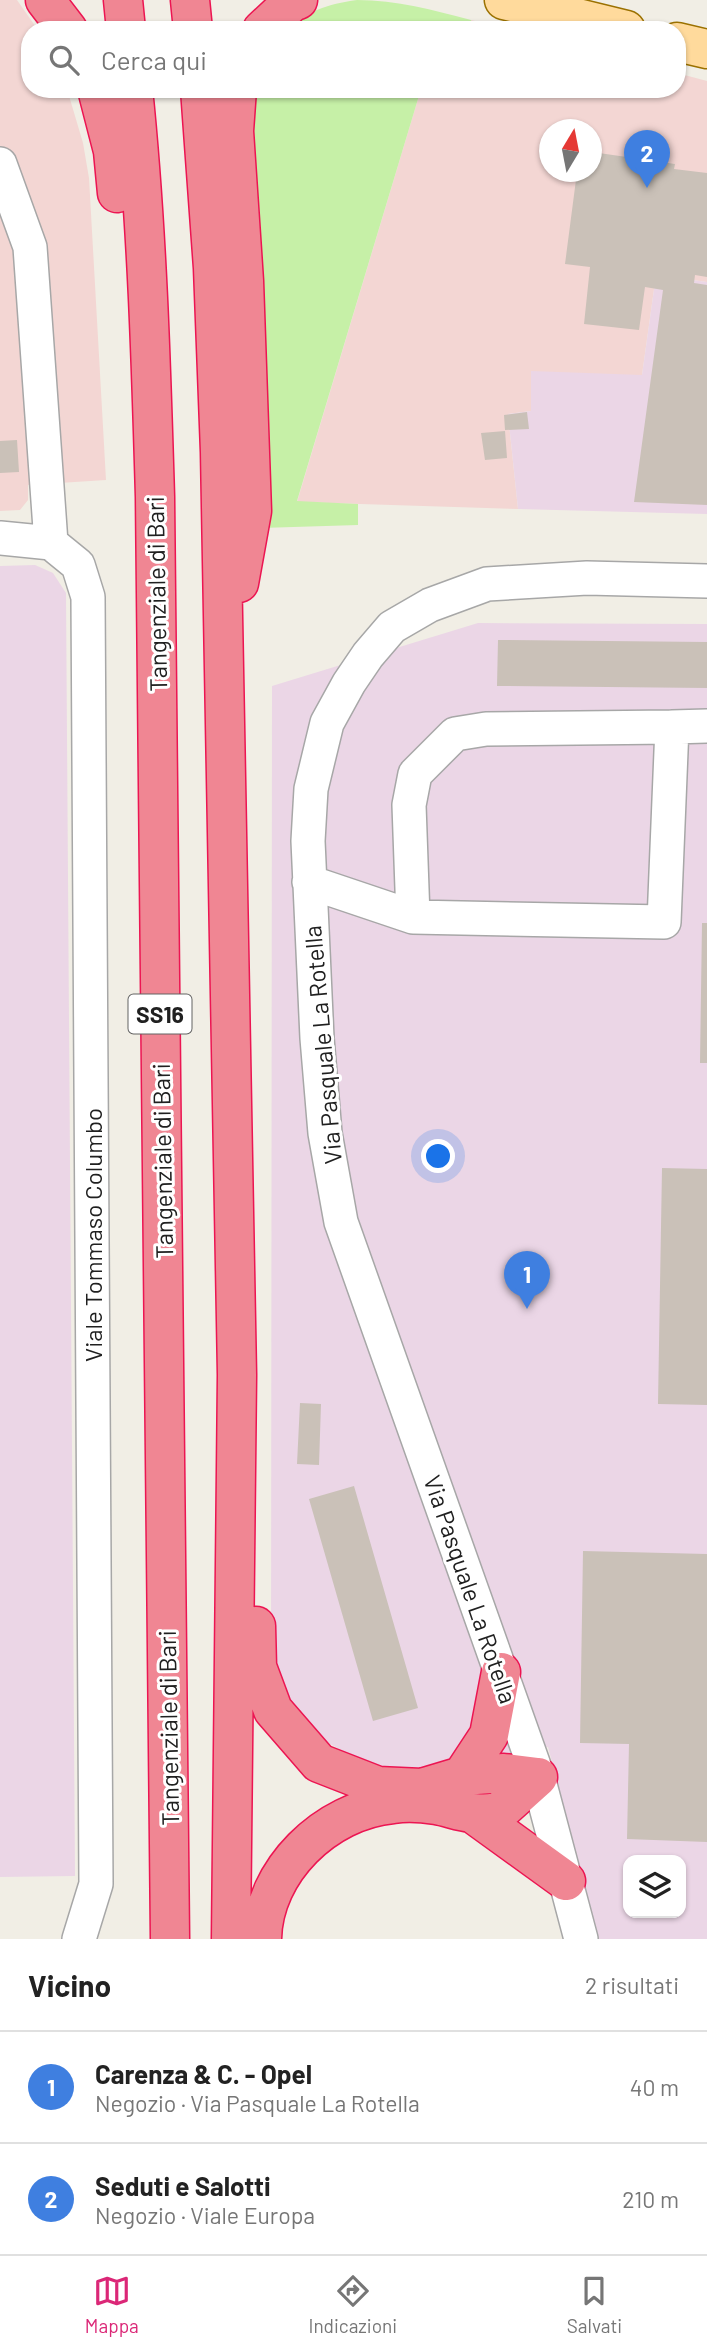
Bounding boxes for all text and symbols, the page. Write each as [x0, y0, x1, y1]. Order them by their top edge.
search box [21, 21, 686, 98]
icon: search [45, 41, 83, 79]
text: Cerca qui [101, 44, 207, 75]
north arrow [539, 119, 602, 182]
pin: 2 [624, 130, 670, 188]
street label: Tangenziale di Bari [140, 496, 172, 692]
street label: Via Pasquale La Rotella [297, 924, 347, 1166]
road number: SS16 [128, 995, 192, 1034]
street label: Tangenziale di Bari [146, 1063, 178, 1259]
street label: Viale Tommaso Columbo [78, 1108, 107, 1362]
your location [421, 1139, 455, 1173]
pin: 1 [504, 1251, 550, 1309]
street label: Via Pasquale La Rotella [418, 1471, 524, 1707]
street label: Tangenziale di Bari [152, 1630, 184, 1826]
map controls [623, 1855, 686, 1918]
button: layers [623, 1855, 686, 1918]
text: Vicino [28, 1967, 111, 2003]
text: 2 risultati [585, 1971, 679, 1999]
text: Carenza & C. - Opel [95, 2058, 312, 2089]
text: 1 [47, 2073, 55, 2101]
text: 40 m [630, 2073, 679, 2101]
text: Negozio · Via Pasquale La Rotella [95, 2089, 420, 2117]
text: Seduti e Salotti [95, 2170, 271, 2201]
text: 2 [45, 2185, 57, 2213]
text: 210 m [622, 2185, 679, 2213]
text: Negozio · Viale Europa [95, 2201, 315, 2229]
tab: Mappa [85, 2272, 139, 2337]
tab: Indicazioni [309, 2272, 397, 2337]
tab: Salvati [567, 2272, 622, 2337]

